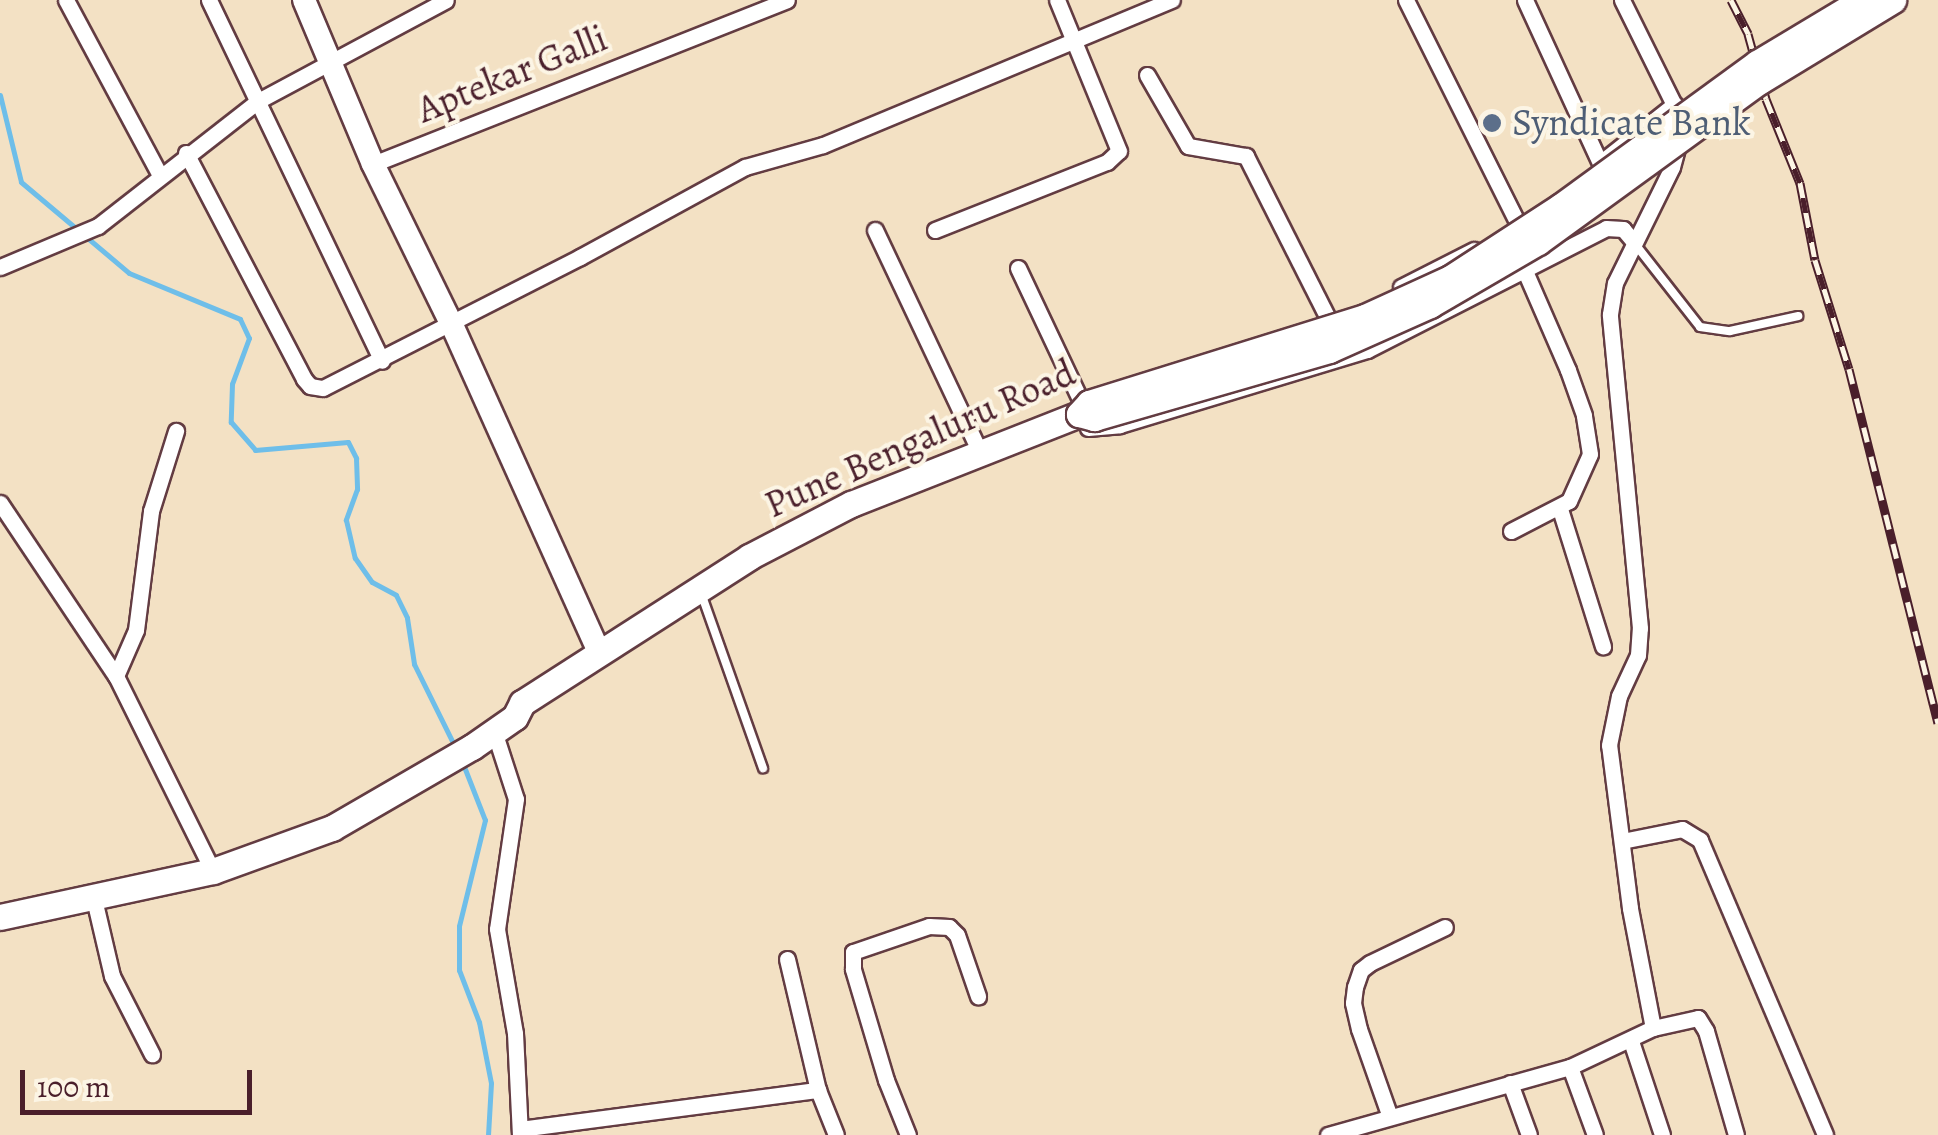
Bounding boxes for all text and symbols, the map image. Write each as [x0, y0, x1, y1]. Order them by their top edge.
street label: Aptekar Galli [410, 15, 614, 133]
place label: Syndicate Bank [1512, 100, 1751, 146]
marker: Syndicate Bank [1481, 112, 1503, 134]
street label: Pune Bengaluru Road [758, 350, 1082, 528]
scale bar [25, 1050, 258, 1112]
text: 100 m [37, 1067, 110, 1107]

